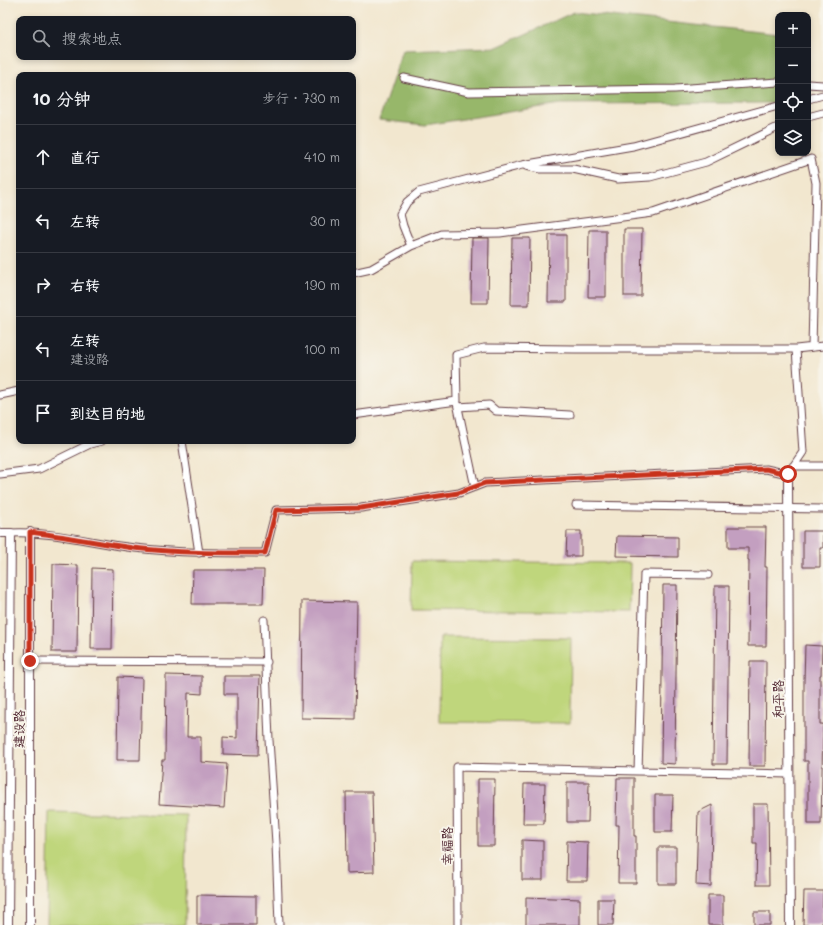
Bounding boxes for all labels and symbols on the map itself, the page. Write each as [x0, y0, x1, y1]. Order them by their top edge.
route start [779, 465, 797, 483]
route end [21, 652, 39, 670]
street label: 和平路 [769, 679, 786, 719]
street label: 建设路 [10, 709, 27, 749]
street label: 幸福路 [438, 826, 455, 866]

